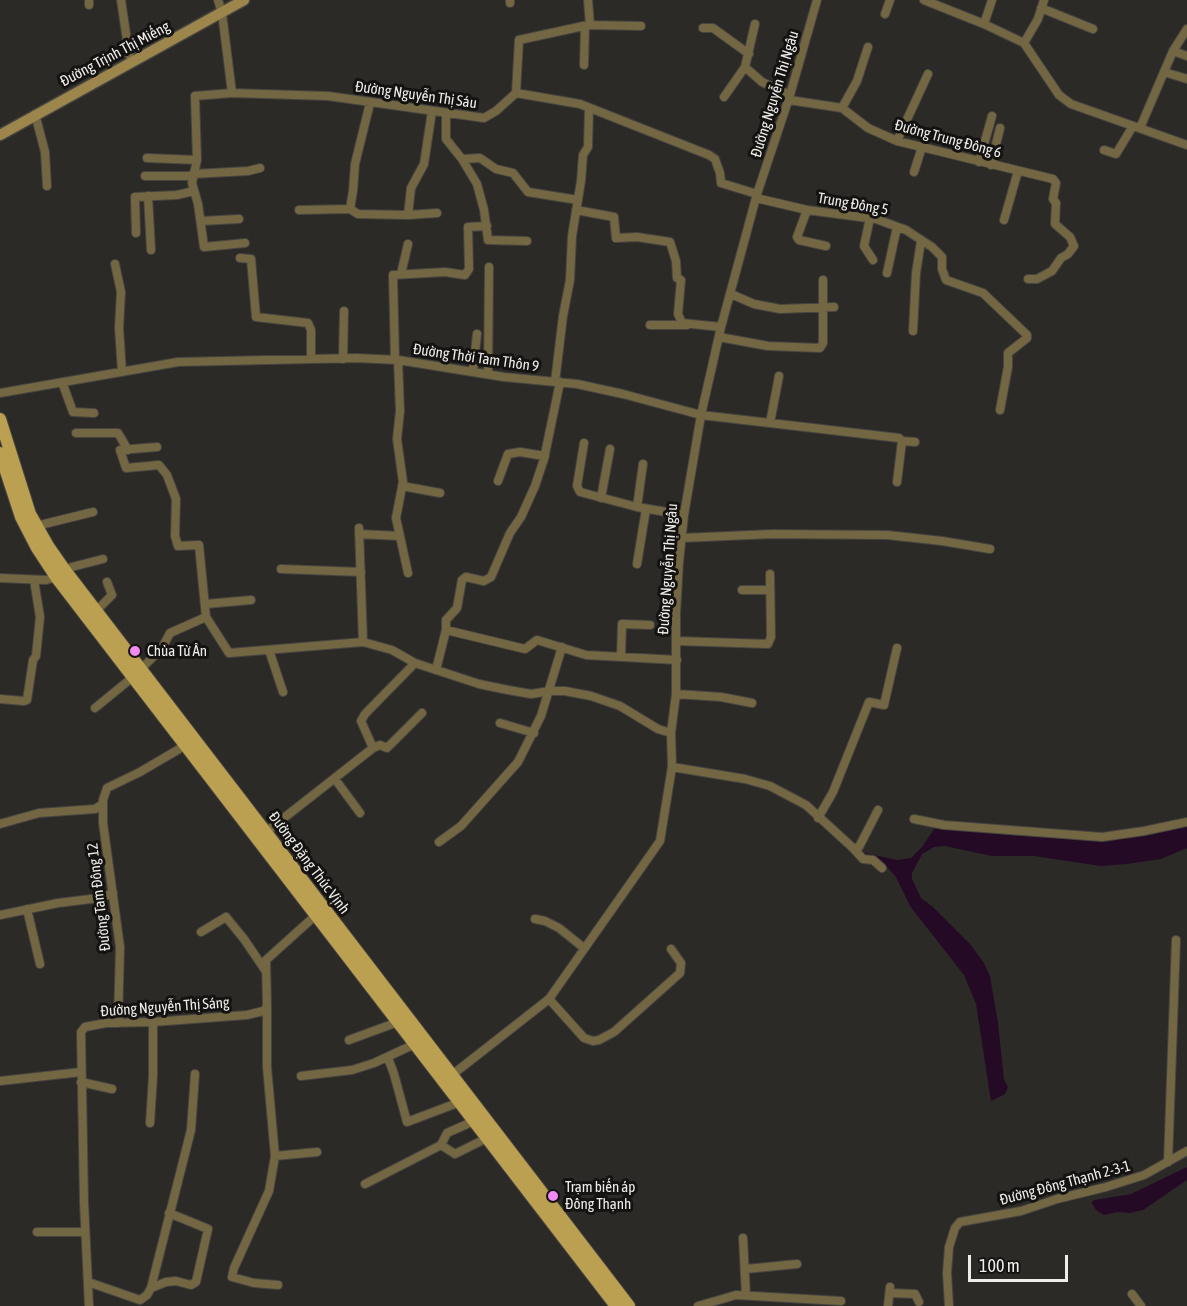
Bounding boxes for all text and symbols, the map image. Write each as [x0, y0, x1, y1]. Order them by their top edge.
street label: Đường Trịnh Thị Miếng [57, 17, 173, 91]
street label: Đường Nguyễn Thị Ngâu [747, 29, 803, 159]
street label: Đường Nguyễn Thị Sáu [354, 78, 478, 112]
street label: Đường Trung Đông 6 [893, 116, 1003, 162]
street label: Trung Đông 5 [816, 189, 890, 219]
street label: Đường Thời Tam Thôn 9 [412, 340, 540, 376]
street label: Đường Nguyễn Thị Ngâu [654, 503, 682, 635]
place label: Chùa Từ Ân [147, 642, 207, 660]
marker: Chùa Từ Ân [128, 644, 142, 658]
street label: Đường Đặng Thúc Vịnh [265, 808, 353, 918]
street label: Đường Tam Đông 12 [83, 842, 115, 952]
street label: Đường Nguyễn Thị Sáng [100, 994, 230, 1020]
street label: Đường Đông Thạnh 2-3-1 [998, 1157, 1132, 1209]
place label: Trạm biến áp Đông Thạnh [565, 1178, 635, 1213]
marker: Trạm biến áp Đông Thạnh [546, 1189, 560, 1203]
scale bar [971, 1243, 1072, 1281]
text: 100 m [979, 1255, 1020, 1276]

